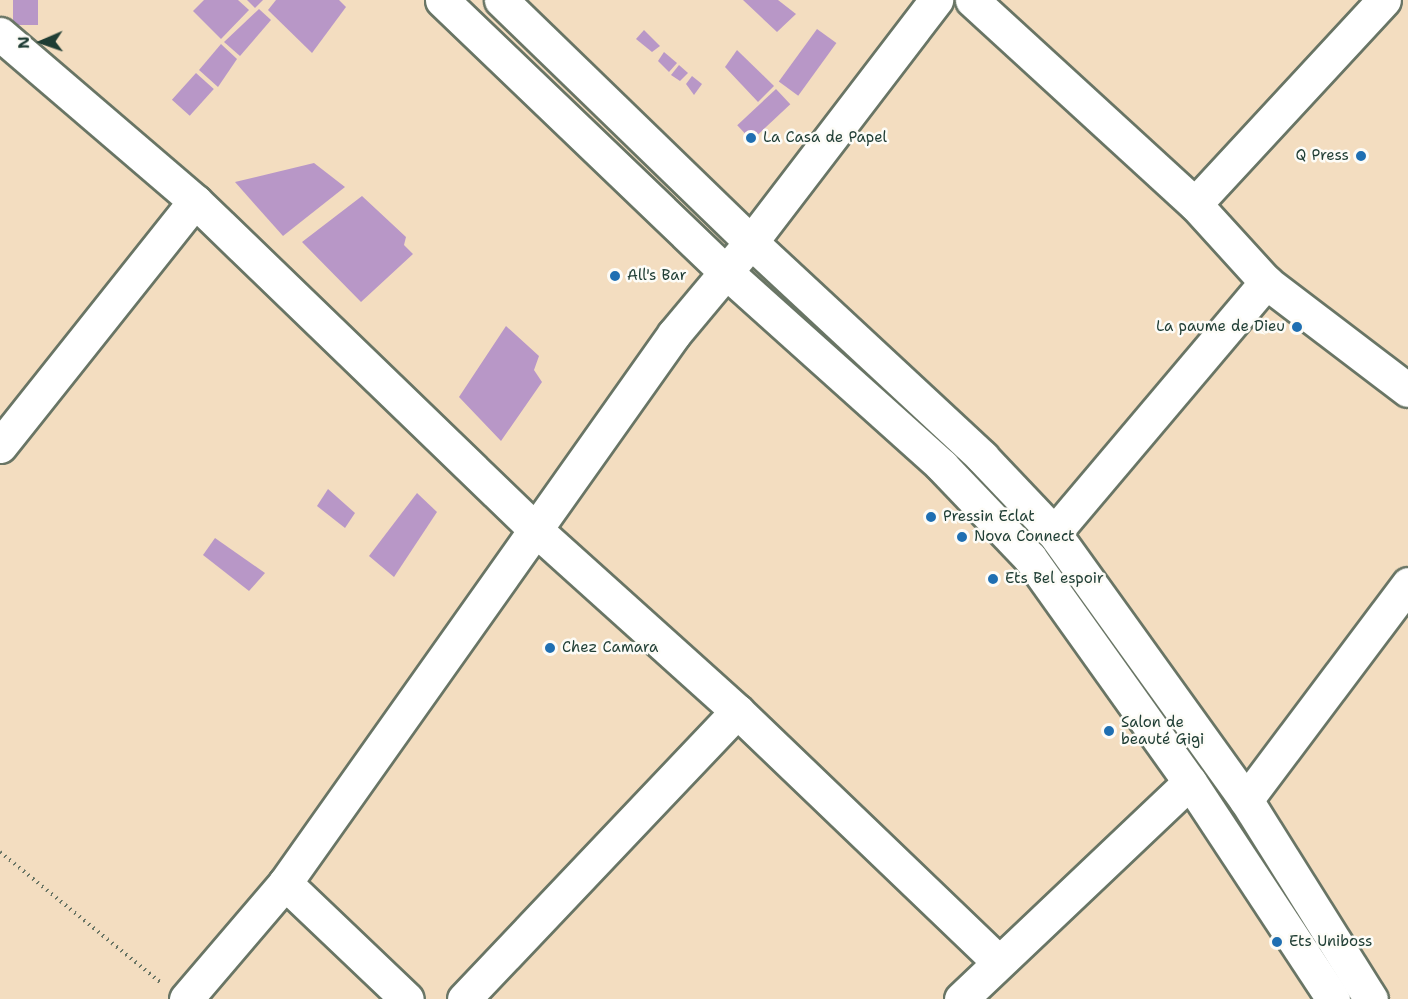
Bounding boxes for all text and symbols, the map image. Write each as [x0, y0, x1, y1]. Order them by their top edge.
north arrow [12, 12, 72, 72]
text: N [13, 36, 34, 49]
place label: La Casa de Papel [763, 129, 887, 147]
marker: La Casa de Papel [744, 131, 758, 145]
place label: Q Press [1296, 147, 1349, 165]
marker: Q Press [1354, 149, 1368, 163]
place label: All's Bar [627, 267, 687, 285]
marker: All's Bar [608, 269, 622, 283]
place label: La paume de Dieu [1156, 318, 1285, 336]
marker: La paume de Dieu [1290, 320, 1304, 334]
place label: Pressin Eclat [943, 508, 1035, 526]
marker: Pressin Eclat [924, 510, 938, 524]
place label: Nova Connect [974, 528, 1075, 546]
marker: Nova Connect [955, 530, 969, 544]
place label: Ets Bel espoir [1005, 570, 1104, 588]
marker: Ets Bel espoir [986, 572, 1000, 586]
place label: Chez Camara [562, 639, 658, 657]
marker: Chez Camara [543, 641, 557, 655]
place label: Salon de beauté Gigi [1121, 713, 1204, 748]
marker: Salon de beauté Gigi [1102, 724, 1116, 738]
place label: Ets Uniboss [1289, 933, 1372, 951]
marker: Ets Uniboss [1270, 935, 1284, 949]

